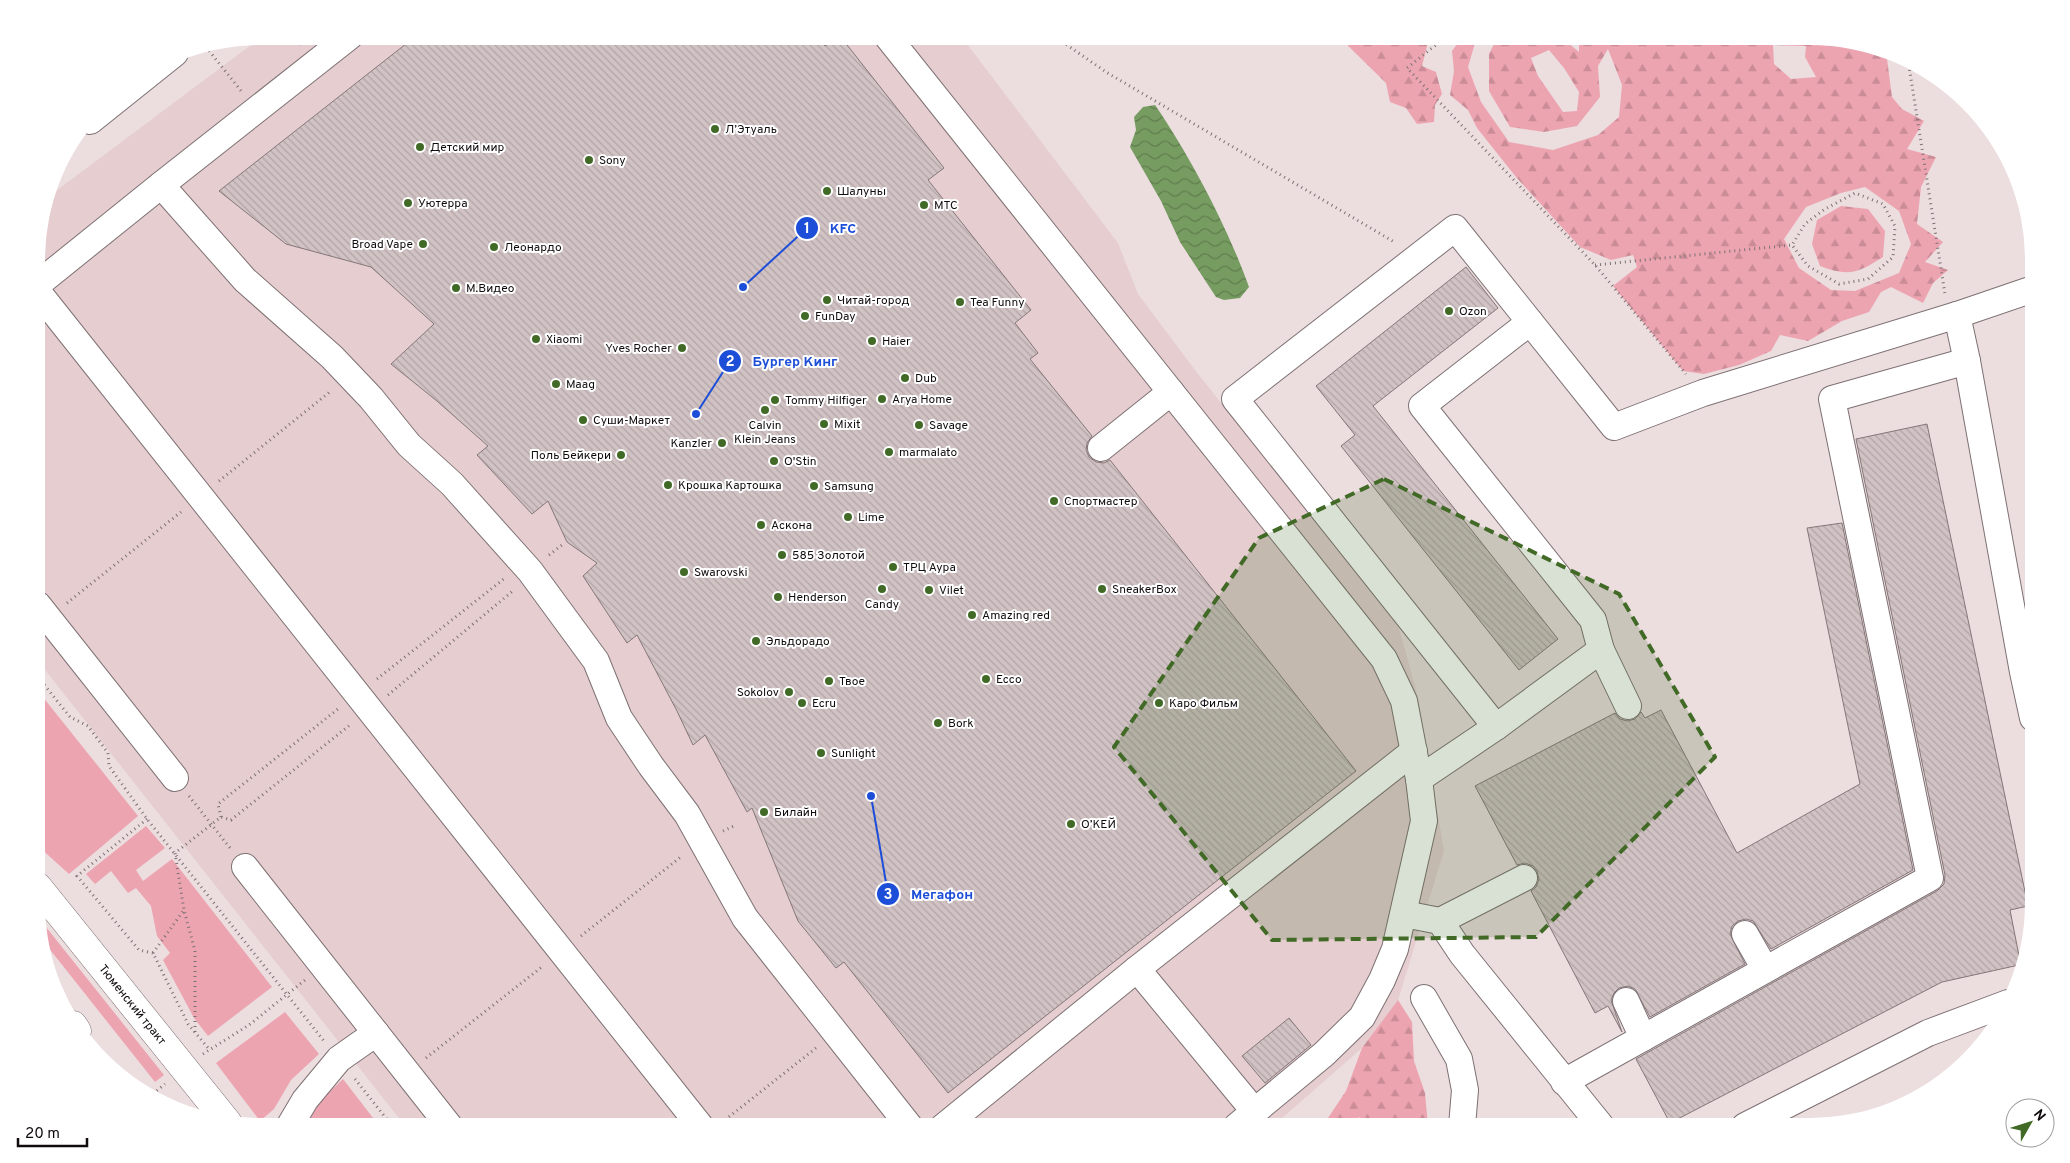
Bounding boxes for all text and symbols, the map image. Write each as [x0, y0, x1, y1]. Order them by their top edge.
place label: Л’Этуаль [725, 122, 777, 138]
marker: Л’Этуаль [709, 123, 721, 135]
place label: Детский мир [430, 140, 505, 156]
marker: Детский мир [414, 141, 426, 153]
place label: Sony [599, 153, 626, 169]
marker: Sony [583, 154, 595, 166]
place label: Шалуны [837, 184, 886, 200]
marker: Шалуны [821, 185, 833, 197]
place label: Уютерра [418, 196, 467, 212]
marker: Уютерра [402, 197, 414, 209]
place label: МТС [934, 198, 958, 214]
marker: МТС [918, 199, 930, 211]
callout: KFC [795, 213, 866, 242]
text: 1 [804, 220, 810, 239]
text: KFC [830, 221, 856, 238]
place label: Broad Vape [351, 237, 413, 253]
marker: Broad Vape [417, 238, 429, 250]
place label: Леонардо [504, 240, 562, 256]
marker: Леонардо [488, 241, 500, 253]
place label: М.Видео [466, 281, 515, 297]
marker: М.Видео [450, 282, 462, 294]
place label: Читай-город [837, 293, 909, 309]
marker: Читай-город [821, 294, 833, 306]
place label: Tea Funny [970, 295, 1025, 311]
marker: Tea Funny [954, 296, 966, 308]
place label: Ozon [1459, 304, 1487, 320]
marker: Ozon [1443, 305, 1455, 317]
place label: FunDay [815, 309, 856, 325]
marker: FunDay [799, 310, 811, 322]
place label: Xiaomi [546, 332, 582, 348]
marker: Xiaomi [530, 333, 542, 345]
place label: Haier [882, 334, 911, 350]
marker: Haier [866, 335, 878, 347]
place label: Yves Rocher [605, 341, 672, 357]
marker: Yves Rocher [676, 342, 688, 354]
callout: Бургер Кинг [718, 346, 848, 375]
text: 2 [725, 353, 735, 372]
text: Бургер Кинг [752, 354, 838, 371]
place label: Dub [915, 371, 937, 387]
marker: Dub [899, 372, 911, 384]
place label: Maag [566, 377, 595, 393]
marker: Maag [550, 378, 562, 390]
place label: Arya Home [892, 392, 952, 408]
place label: Tommy Hilfiger [785, 393, 867, 409]
marker: Arya Home [876, 393, 888, 405]
marker: Tommy Hilfiger [769, 394, 781, 406]
marker: Calvin Klein Jeans [759, 404, 771, 416]
place label: Суши-Маркет [593, 413, 670, 429]
marker: Суши-Маркет [577, 414, 589, 426]
place label: Mixit [834, 417, 860, 433]
place label: Calvin Klein Jeans [734, 418, 796, 448]
marker: Mixit [818, 418, 830, 430]
place label: Savage [929, 418, 968, 434]
marker: Savage [913, 419, 925, 431]
place label: Kanzler [671, 436, 712, 452]
marker: Kanzler [716, 437, 728, 449]
place label: marmalato [899, 445, 958, 461]
marker: marmalato [883, 446, 895, 458]
place label: Поль Бейкери [531, 448, 611, 464]
marker: Поль Бейкери [615, 449, 627, 461]
place label: O'Stin [784, 454, 817, 470]
marker: O'Stin [768, 455, 780, 467]
place label: Крошка Картошка [678, 478, 782, 494]
marker: Крошка Картошка [662, 479, 674, 491]
place label: Samsung [824, 479, 874, 495]
marker: Samsung [808, 480, 820, 492]
place label: Спортмастер [1064, 494, 1138, 510]
marker: Спортмастер [1048, 495, 1060, 507]
place label: Lime [858, 510, 885, 526]
marker: Lime [842, 511, 854, 523]
place label: Аскона [771, 518, 812, 534]
marker: Аскона [755, 519, 767, 531]
place label: 585 Золотой [792, 548, 865, 564]
marker: 585 Золотой [776, 549, 788, 561]
place label: ТРЦ Аура [903, 560, 956, 576]
marker: ТРЦ Аура [887, 561, 899, 573]
place label: Swarovski [694, 565, 748, 581]
marker: Swarovski [678, 566, 690, 578]
place label: SneakerBox [1112, 582, 1177, 598]
marker: Candy [876, 583, 888, 595]
place label: Vilet [939, 583, 964, 599]
marker: SneakerBox [1096, 583, 1108, 595]
marker: Vilet [923, 584, 935, 596]
place label: Henderson [788, 590, 847, 606]
marker: Henderson [772, 591, 784, 603]
place label: Candy [865, 597, 899, 613]
place label: Amazing red [982, 608, 1050, 624]
marker: Amazing red [966, 609, 978, 621]
place label: Эльдорадо [766, 634, 830, 650]
marker: Эльдорадо [750, 635, 762, 647]
place label: Ecco [996, 672, 1022, 688]
marker: Ecco [980, 673, 992, 685]
place label: Твое [839, 674, 865, 690]
marker: Твое [823, 675, 835, 687]
place label: Sokolov [737, 685, 779, 701]
marker: Sokolov [783, 686, 795, 698]
place label: Ecru [812, 696, 836, 712]
place label: Каро Фильм [1169, 696, 1238, 712]
marker: Ecru [796, 697, 808, 709]
marker: Каро Фильм [1153, 697, 1165, 709]
place label: Bork [948, 716, 974, 732]
marker: Bork [932, 717, 944, 729]
place label: Sunlight [831, 746, 876, 762]
marker: Sunlight [815, 747, 827, 759]
place label: Билайн [774, 805, 817, 821]
marker: Билайн [758, 806, 770, 818]
place label: О’КЕЙ [1081, 817, 1116, 833]
marker: О’КЕЙ [1065, 818, 1077, 830]
callout: Мегафон [876, 880, 983, 909]
text: 3 [884, 886, 893, 905]
text: Мегафон [911, 887, 973, 904]
street label: Тюменский тракт [95, 962, 169, 1049]
north arrow [2005, 1098, 2055, 1148]
text: N [2029, 1107, 2049, 1125]
scale bar [18, 1116, 86, 1148]
text: 20 m [25, 1125, 60, 1144]

